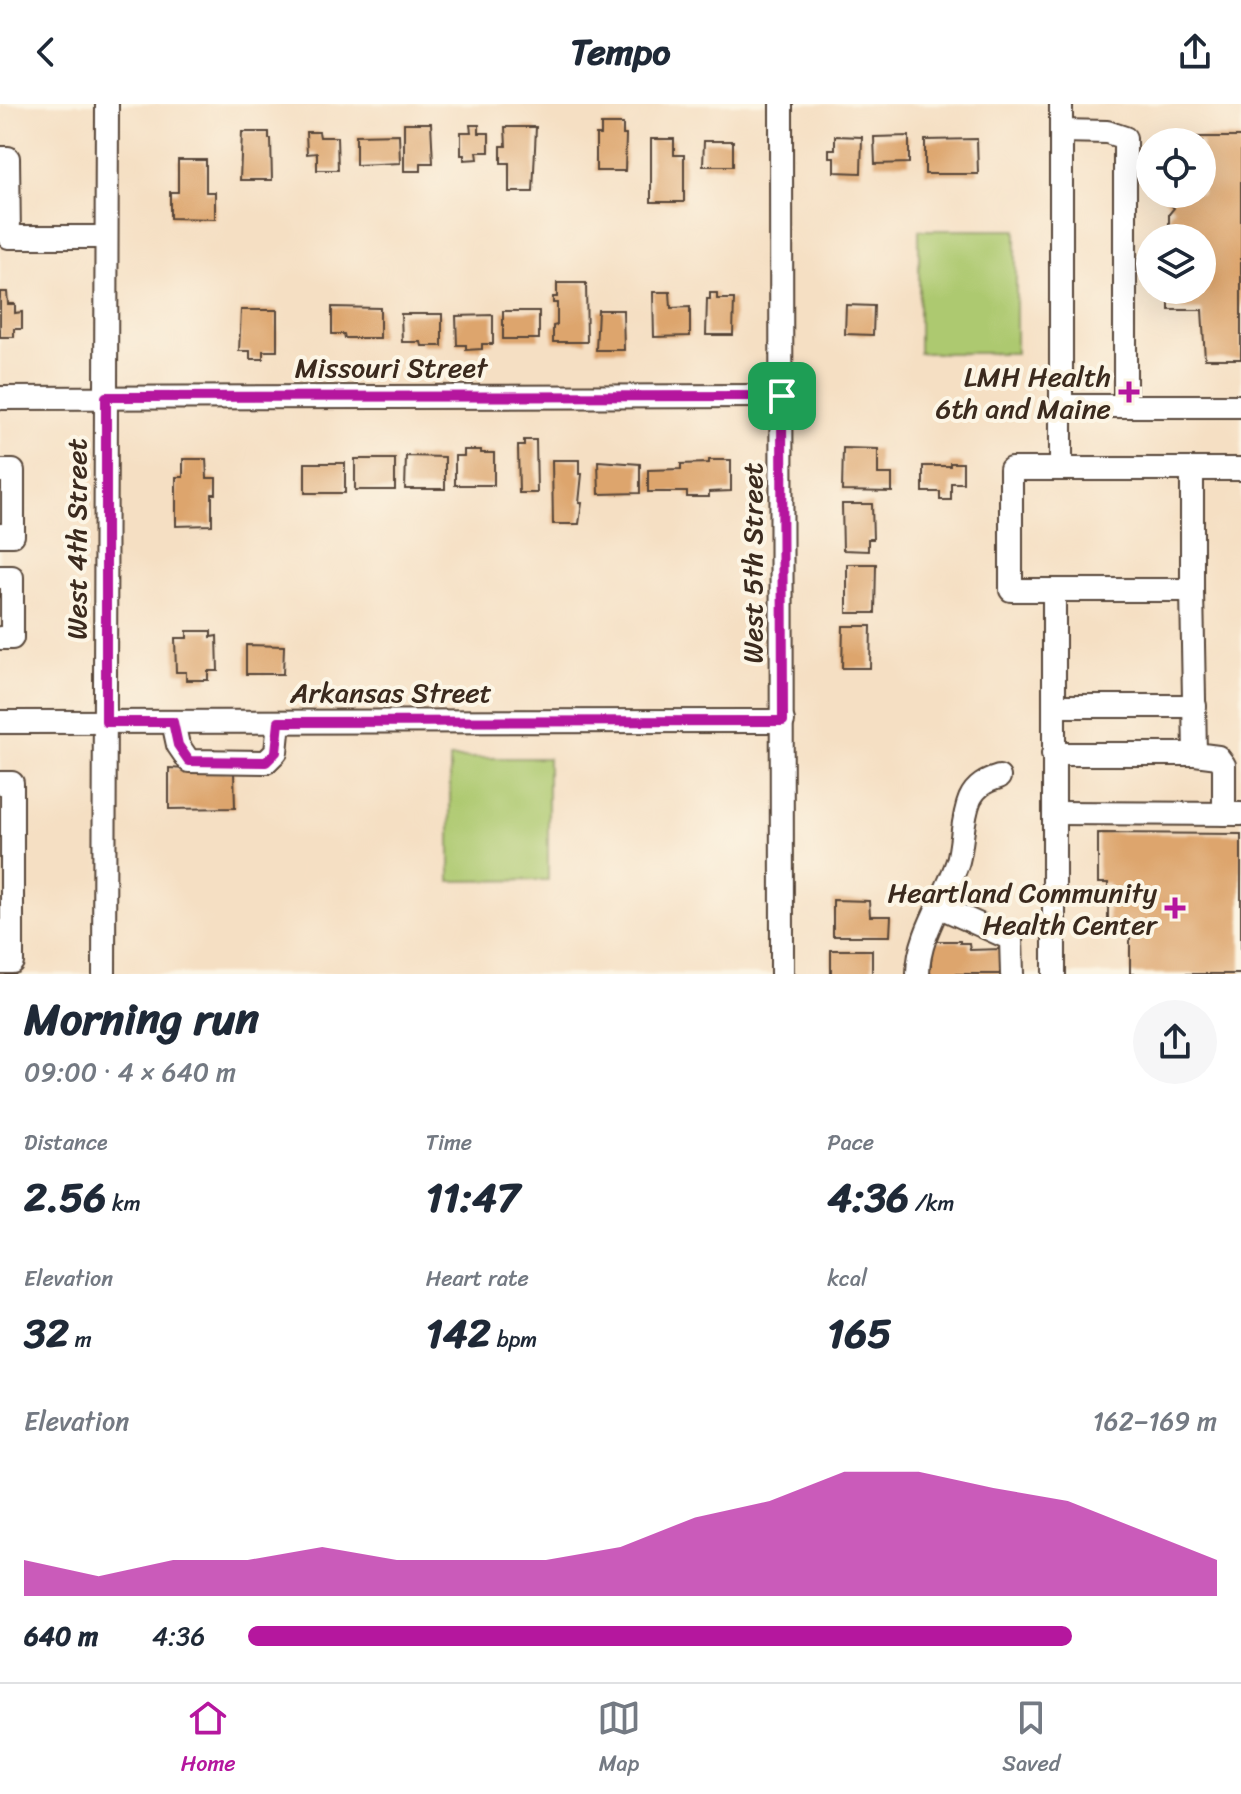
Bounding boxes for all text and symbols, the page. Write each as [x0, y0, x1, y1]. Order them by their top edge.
text: Tempo [570, 20, 671, 84]
icon: back [24, 30, 68, 74]
icon: share [1173, 30, 1217, 74]
map controls [1136, 128, 1216, 304]
button: locate [1136, 128, 1216, 208]
button: layers [1136, 224, 1216, 304]
street label: Missouri Street [295, 343, 489, 392]
place label: LMH Health 6th and Maine [935, 352, 1111, 433]
pin [748, 362, 816, 430]
icon: arrive [760, 374, 804, 418]
marker: LMH Health 6th and Maine [1118, 381, 1140, 403]
street label: West 4th Street [52, 438, 101, 640]
street label: West 5th Street [728, 462, 777, 664]
street label: Arkansas Street [289, 668, 492, 717]
place label: Heartland Community Health Center [887, 868, 1159, 949]
marker: Heartland Community Health Center [1164, 897, 1186, 919]
text: Morning run [24, 980, 259, 1058]
button: share [1133, 1000, 1217, 1084]
text: 09:00 · 4 × 640 m [24, 1049, 236, 1095]
text: Distance [24, 1123, 108, 1162]
text: Time [426, 1123, 472, 1162]
text: Pace [827, 1123, 874, 1162]
text: 2.56 [24, 1162, 106, 1233]
text: 11:47 [426, 1162, 520, 1233]
text: 4:36 [827, 1162, 909, 1233]
text: km [106, 1184, 141, 1223]
text: /km [909, 1184, 954, 1223]
text: Elevation [24, 1259, 113, 1298]
text: Heart rate [426, 1259, 529, 1298]
text: kcal [827, 1259, 867, 1298]
text: 32 [24, 1298, 69, 1369]
text: 142 [426, 1298, 491, 1369]
text: 165 [827, 1298, 892, 1369]
text: m [69, 1320, 92, 1359]
text: bpm [491, 1320, 537, 1359]
text: Elevation [24, 1398, 129, 1444]
text: 162–169 m [1093, 1398, 1217, 1444]
text: 640 m [24, 1613, 98, 1659]
text: 4:36 [152, 1613, 205, 1659]
tab: Home [181, 1696, 236, 1783]
tab: Map [597, 1696, 641, 1783]
tab: Saved [1002, 1696, 1060, 1783]

